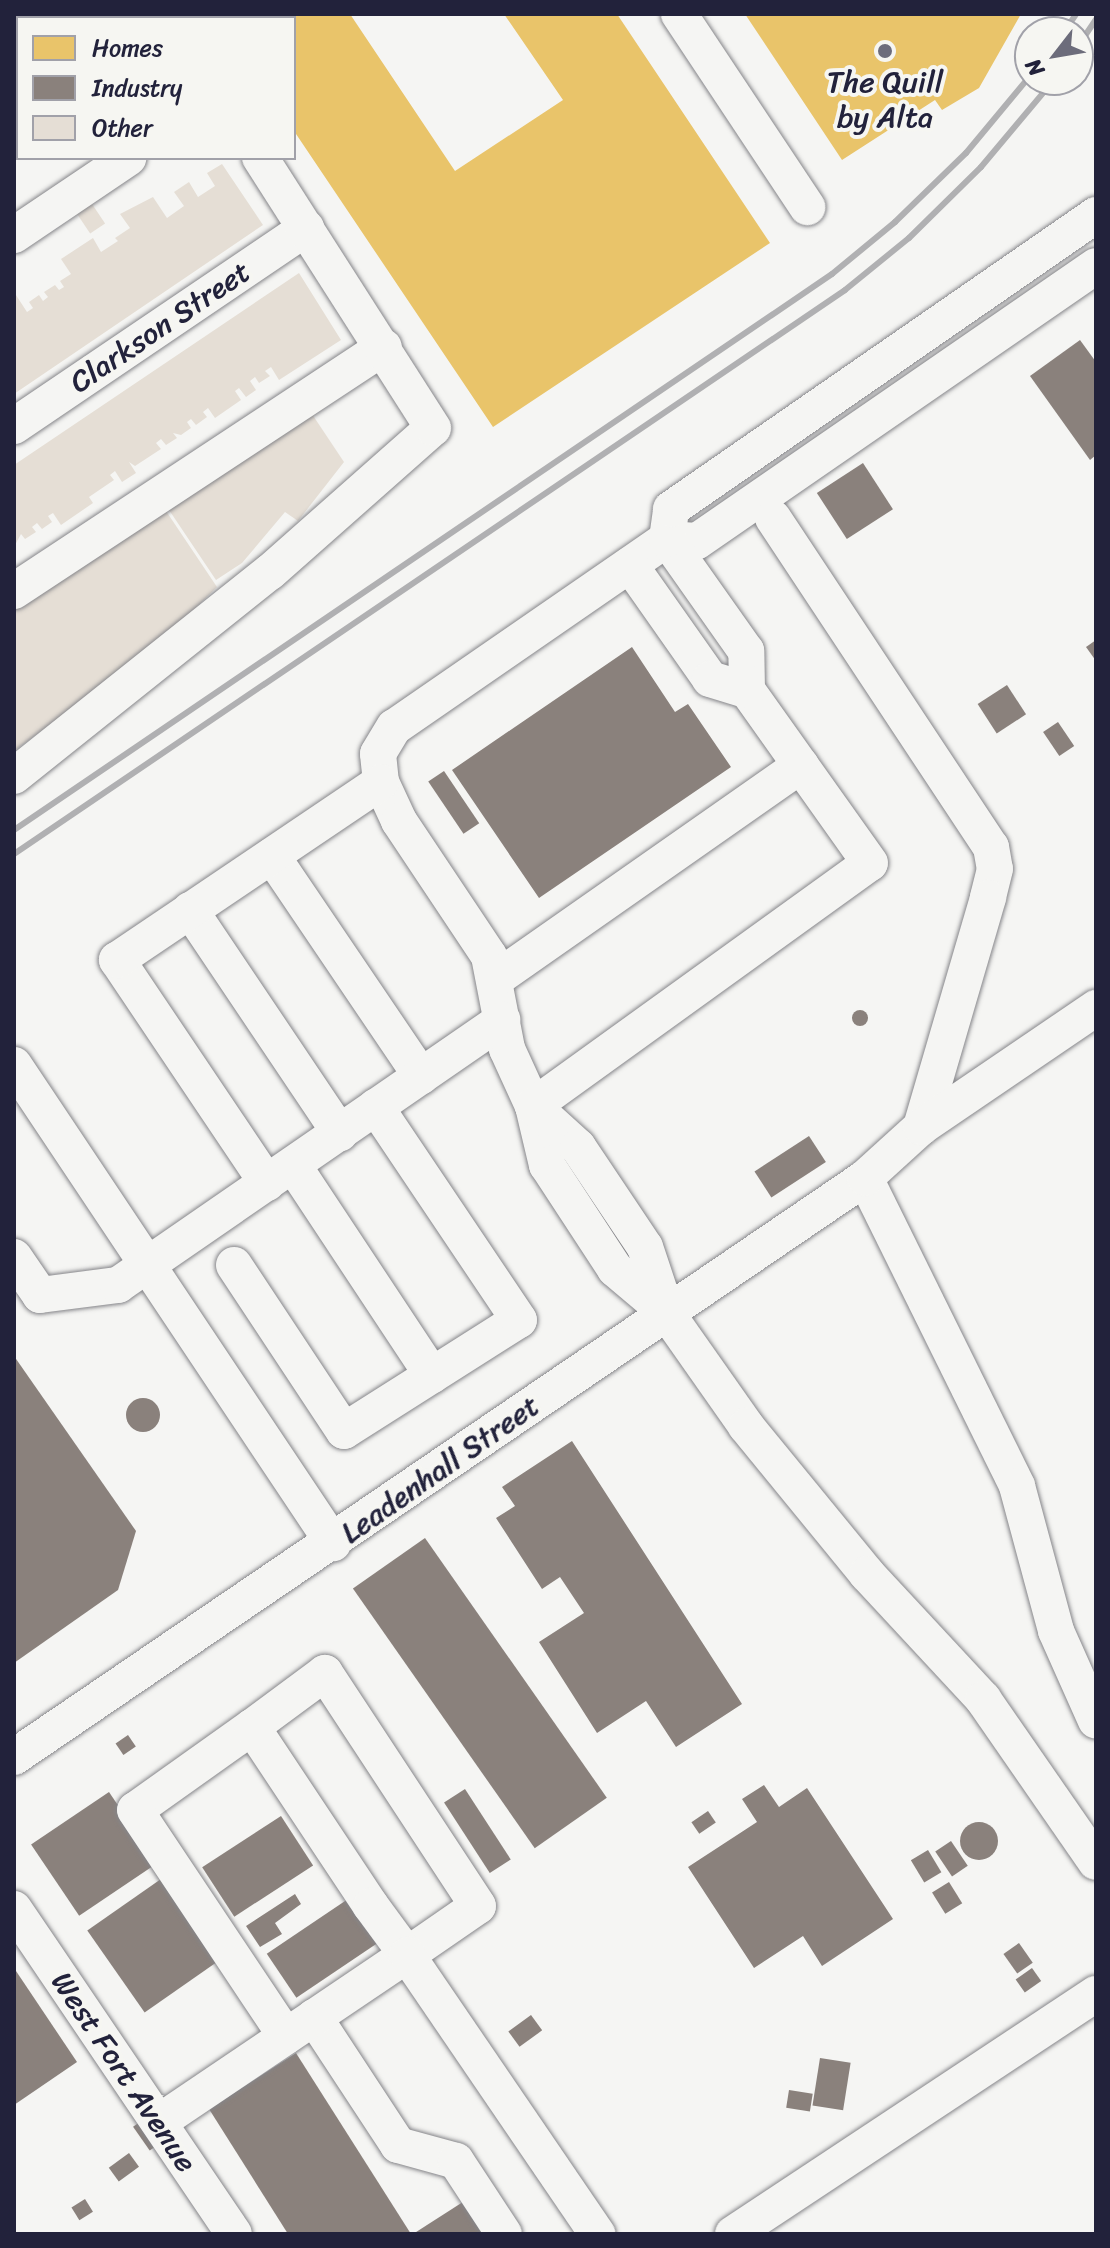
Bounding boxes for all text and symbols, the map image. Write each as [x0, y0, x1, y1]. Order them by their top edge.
legend [16, 16, 296, 160]
north arrow [1014, 16, 1094, 96]
text: Homes [92, 27, 163, 69]
marker: The Quill by Alta [876, 42, 894, 60]
text: N [1014, 51, 1055, 84]
place label: The Quill by Alta [827, 64, 943, 134]
text: Industry [92, 67, 182, 109]
text: Other [92, 107, 153, 149]
street label: Clarkson Street [63, 253, 257, 401]
street label: Leadenhall Street [334, 1387, 546, 1551]
street label: West Fort Avenue [44, 1965, 204, 2179]

